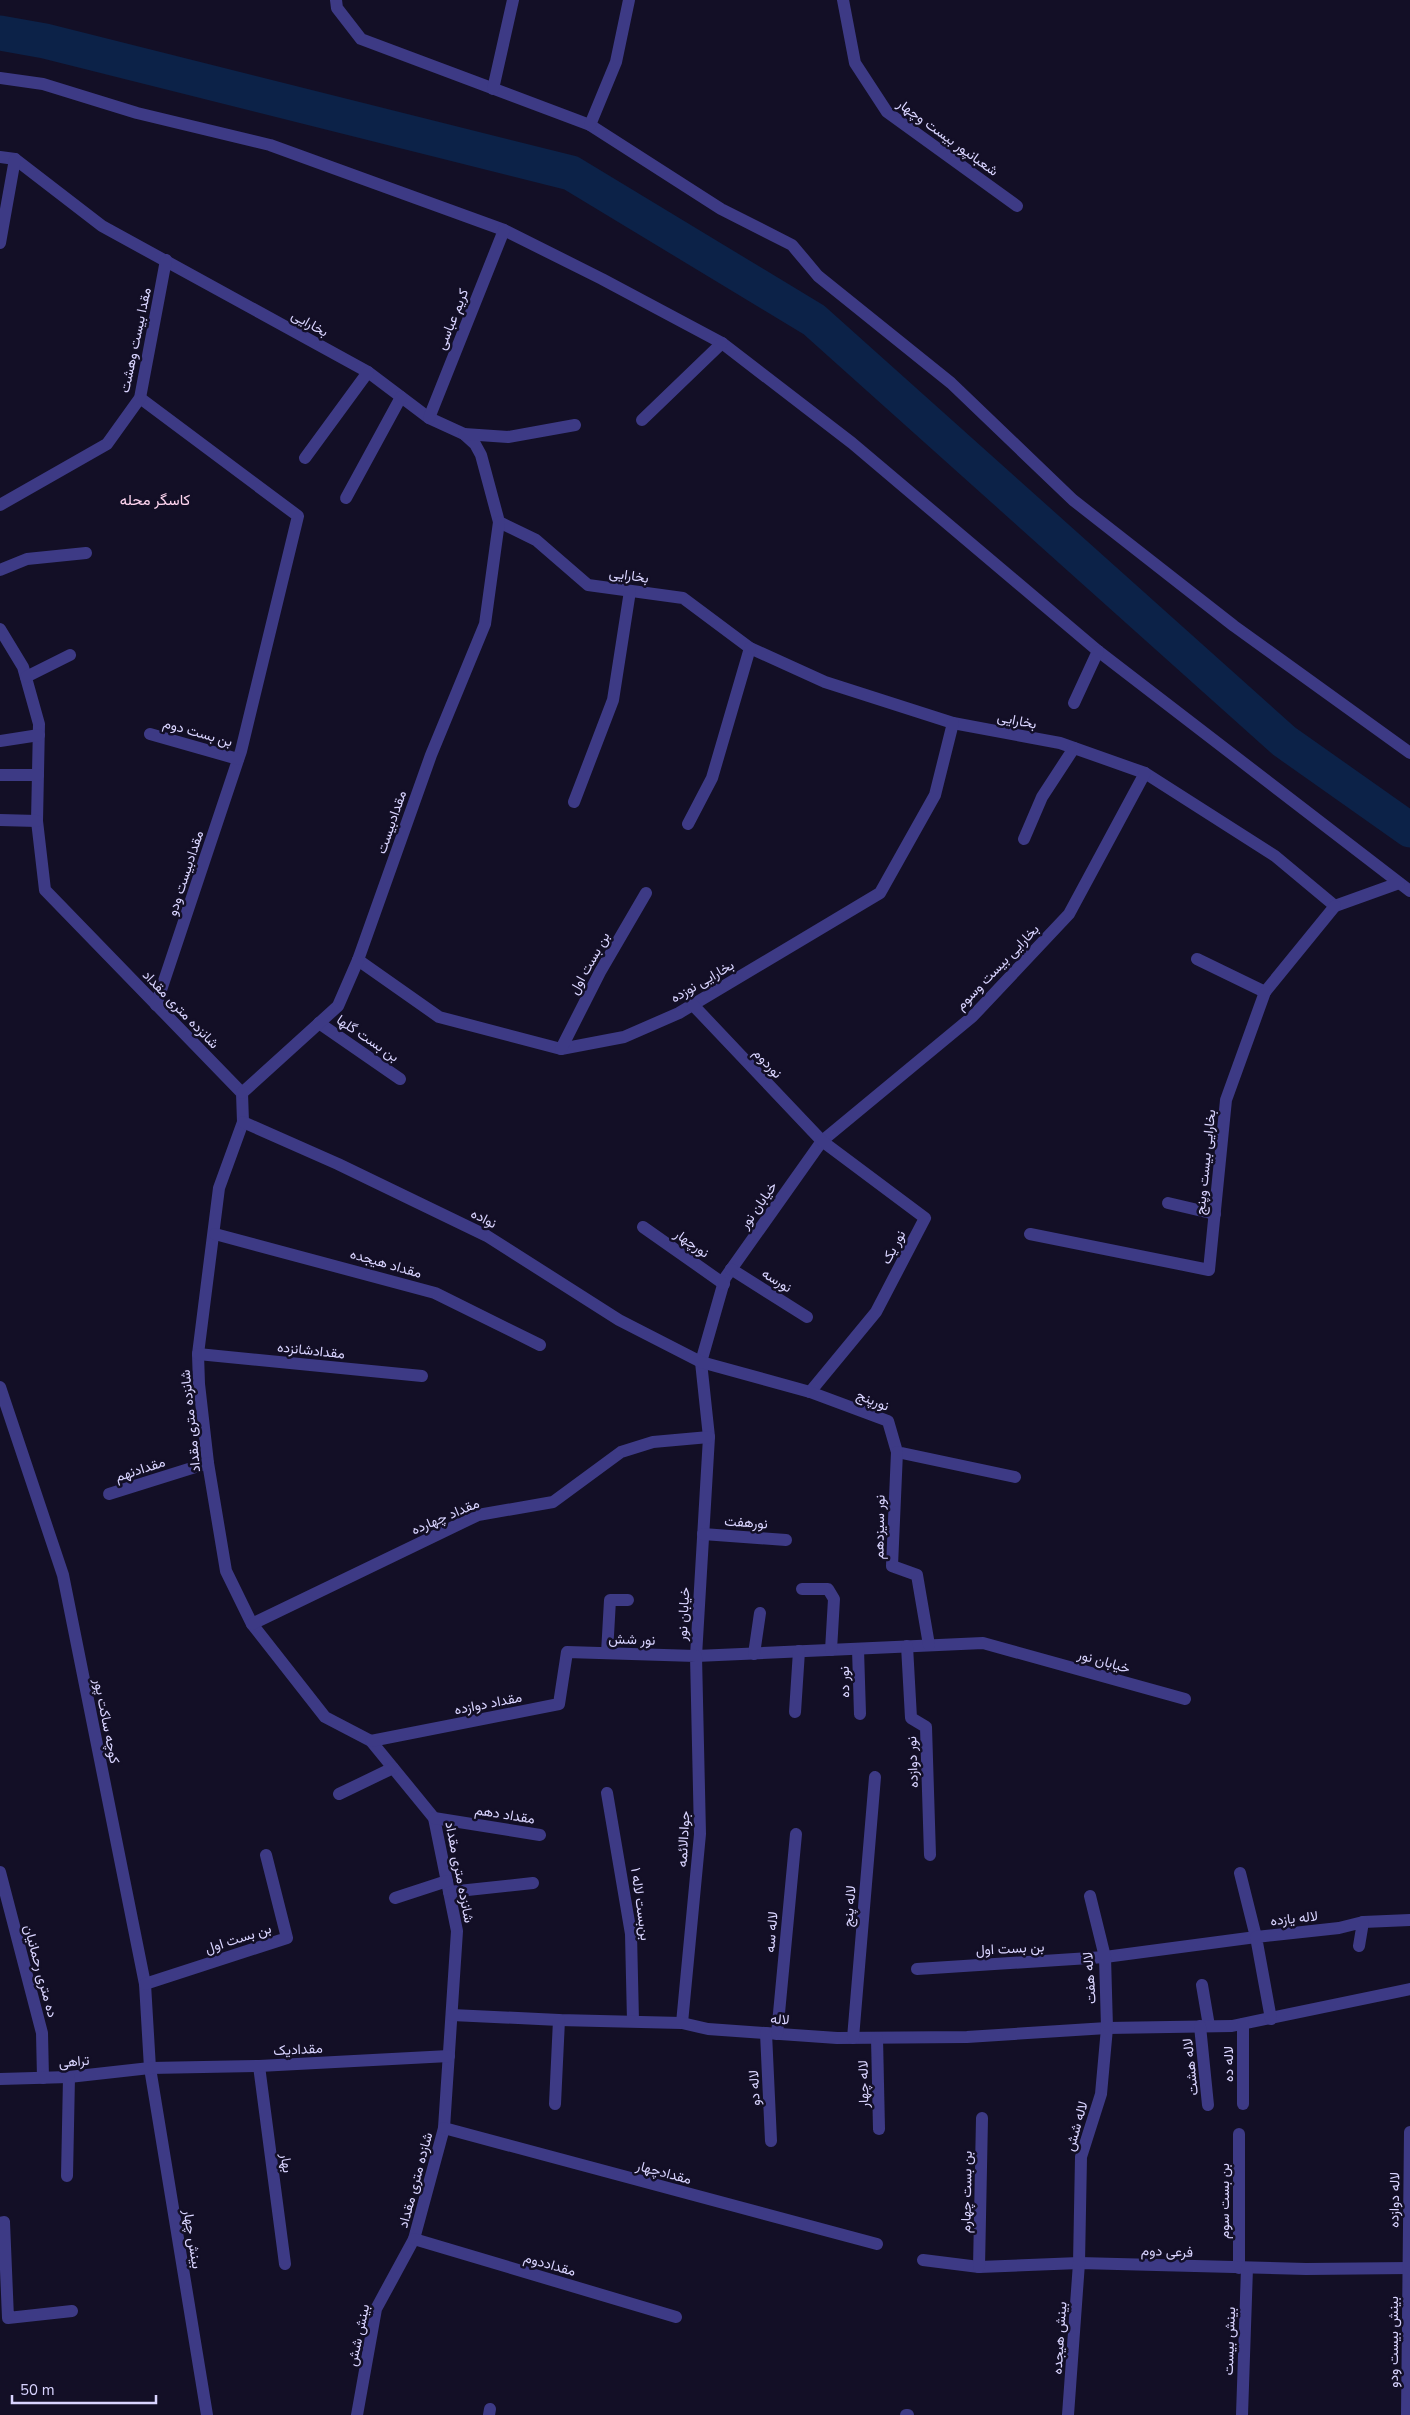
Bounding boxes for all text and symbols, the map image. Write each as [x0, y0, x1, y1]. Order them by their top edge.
street label: شعبانپور بیست وچهار [892, 94, 1002, 181]
street label: مقدا بیست وهشت [115, 286, 156, 394]
street label: کریم عباسی [432, 286, 473, 353]
street label: بخارایی [288, 305, 332, 341]
district label: کاسگر محله [120, 490, 191, 510]
street label: بخارایی [608, 563, 650, 588]
street label: بخارایی [996, 707, 1038, 734]
street label: بن بست دوم [161, 713, 235, 751]
street label: مقدادبیست [372, 788, 411, 856]
street label: مقدادبیست ودو [163, 828, 208, 918]
street label: بخارایی بیست وسوم [951, 920, 1043, 1015]
street label: بن بست اول [564, 929, 614, 998]
street label: بخارایی نوزده [667, 956, 738, 1007]
street label: شانزده متری مقداد [138, 966, 223, 1053]
street label: بن بست گلها [333, 1010, 403, 1066]
street label: نوردوم [749, 1044, 787, 1083]
street label: بخارایی بیست وپنج [1191, 1108, 1221, 1216]
street label: خیابان نور [735, 1178, 782, 1234]
street label: نواده [468, 1204, 500, 1233]
street label: نورچهار [670, 1224, 713, 1262]
street label: نور یک [877, 1227, 910, 1268]
street label: مقداد هیجده [348, 1244, 424, 1283]
street label: نورسه [758, 1264, 795, 1297]
street label: مقدادشانزده [276, 1337, 346, 1364]
street label: شانزده متری مقداد [176, 1369, 205, 1473]
street label: نورپنج [853, 1385, 892, 1417]
street label: مقدادنهم [113, 1452, 168, 1486]
street label: مقداد چهارده [408, 1494, 482, 1539]
street label: نور سیزدهم [869, 1494, 890, 1560]
street label: نورهفت [724, 1512, 768, 1533]
street label: خیابان نور [673, 1587, 694, 1642]
street label: نور شش [608, 1629, 656, 1650]
street label: خیابان نور [1074, 1645, 1132, 1678]
street label: نور ده [835, 1666, 854, 1698]
street label: کوچه ساکت پور [89, 1676, 124, 1765]
street label: مقداد دوازده [453, 1688, 524, 1719]
street label: نور دوازده [902, 1736, 923, 1788]
street label: مقداد دهم [473, 1800, 536, 1829]
street label: جوادالائمه [673, 1810, 694, 1868]
street label: شانزده متری مقداد [440, 1820, 479, 1924]
street label: بن‌بست لاله ۱ [626, 1866, 655, 1942]
street label: لاله پنج [838, 1885, 862, 1928]
street label: لاله یازده [1269, 1907, 1319, 1930]
street label: لاله سه [760, 1911, 783, 1953]
street label: بن بست اول [202, 1919, 274, 1958]
street label: ده متری رحمانیان [19, 1923, 62, 2020]
street label: بن بست اول [975, 1937, 1045, 1960]
street label: لاله هفت [1078, 1951, 1101, 2005]
street label: لاله [770, 2009, 790, 2030]
street label: لاله هشت [1178, 2037, 1203, 2096]
street label: مقدادیک [273, 2039, 323, 2060]
street label: لاله ده [1219, 2046, 1238, 2082]
street label: تراهی [58, 2051, 90, 2072]
street label: لاله چهار [854, 2060, 873, 2109]
street label: لاله دو [744, 2070, 765, 2106]
street label: لاله شش [1060, 2099, 1093, 2153]
street label: شازده متری مقداد [394, 2130, 437, 2230]
street label: بهار [276, 2151, 297, 2174]
street label: بن بست چهارم [956, 2151, 977, 2233]
street label: مقدادچهار [633, 2156, 694, 2189]
street label: بن بست سوم [1215, 2163, 1234, 2239]
street label: لاله دوازده [1385, 2172, 1404, 2228]
street label: بینش چهار [178, 2207, 207, 2270]
street label: فرعی دوم [1141, 2241, 1193, 2262]
street label: مقداددوم [522, 2248, 578, 2281]
street label: بینش بیست ودو [1384, 2296, 1403, 2388]
street label: بینش هیجده [1047, 2301, 1072, 2375]
street label: بینش شش [343, 2302, 374, 2368]
street label: بینش بیست [1219, 2306, 1240, 2376]
scale bar [12, 2372, 156, 2404]
text: 50 m [20, 2380, 55, 2400]

